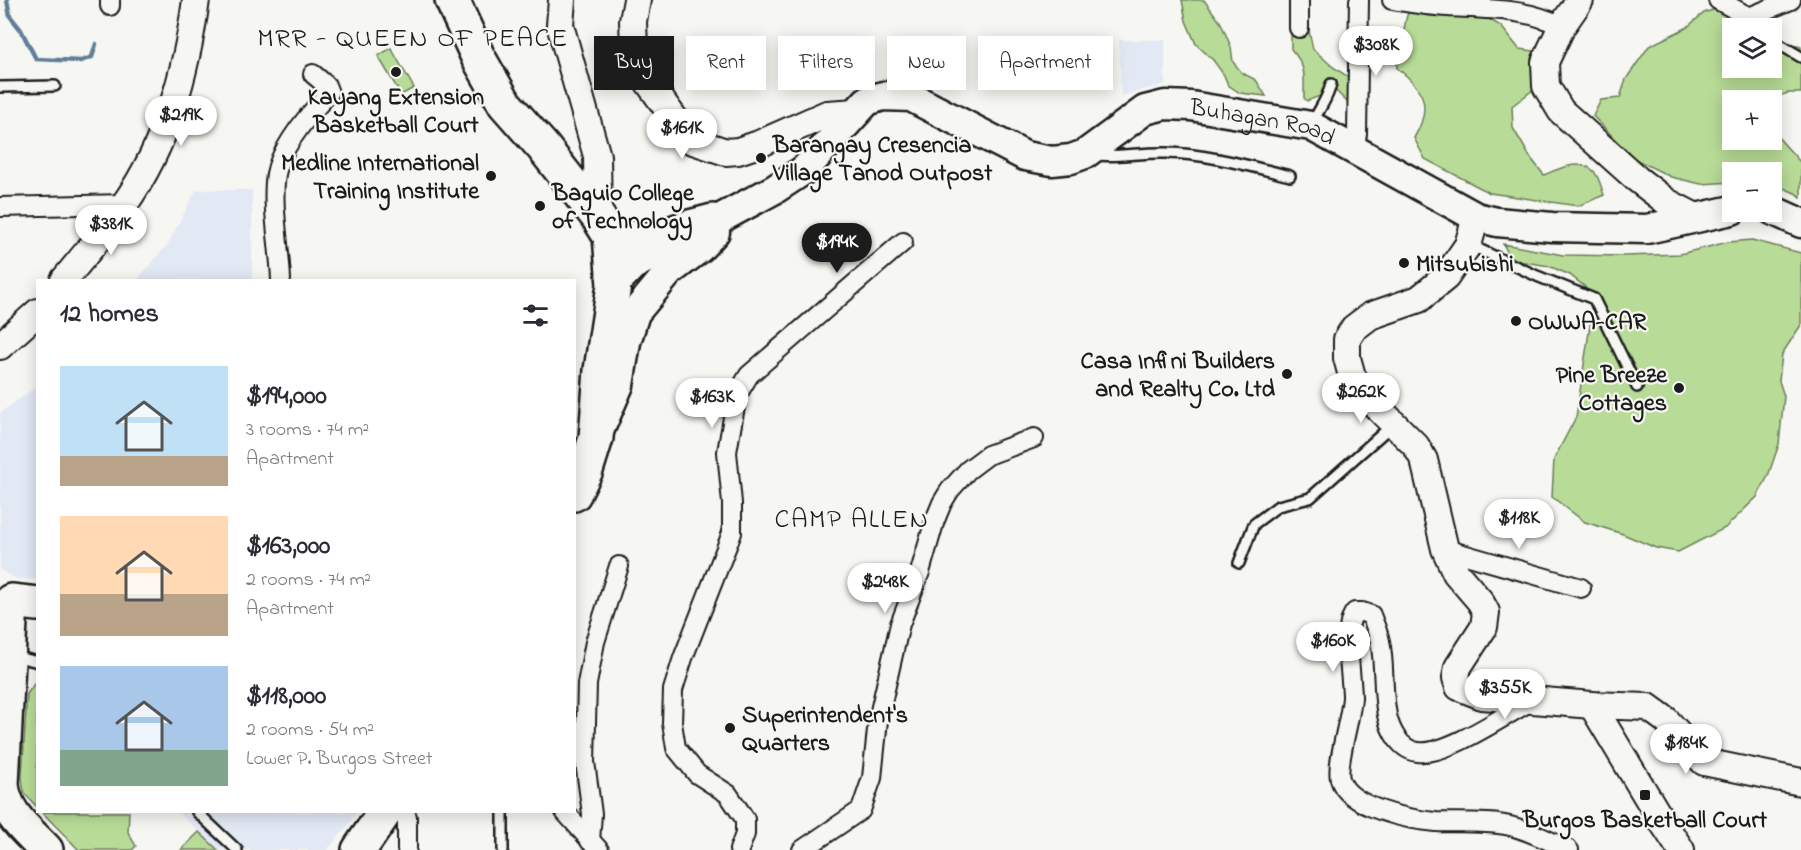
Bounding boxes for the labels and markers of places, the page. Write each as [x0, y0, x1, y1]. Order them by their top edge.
pin: $308K [1334, 26, 1418, 77]
marker: Kayang Extension Basketball Court [389, 65, 403, 79]
place label: Kayang Extension Basketball Court [308, 81, 484, 144]
pin: $219K [139, 96, 223, 147]
pin: $161K [640, 109, 724, 160]
place label: Barangay Cresencia Village Tanod Outpost [772, 129, 993, 193]
place label: Medline International Training Institute [281, 147, 480, 211]
marker: Barangay Cresencia Village Tanod Outpost [754, 151, 768, 165]
marker: Medline International Training Institute [484, 169, 498, 183]
place label: Baguio College of Technology [551, 177, 695, 241]
marker: Baguio College of Technology [533, 199, 547, 213]
pin: $381K [69, 205, 153, 256]
pin: $194K [795, 223, 879, 274]
place label: Mitsubishi [1416, 248, 1514, 283]
marker: Mitsubishi [1397, 256, 1411, 270]
place label: OWWA-CAR [1528, 306, 1647, 341]
marker: OWWA-CAR [1509, 314, 1523, 328]
place label: Casa Infini Builders and Realty Co. Ltd [1081, 345, 1276, 409]
place label: Pine Breeze Cottages [1556, 359, 1668, 423]
marker: Casa Infini Builders and Realty Co. Ltd [1280, 367, 1294, 381]
pin: $262K [1319, 373, 1403, 424]
pin: $163K [670, 378, 754, 429]
marker: Pine Breeze Cottages [1672, 381, 1686, 395]
pin: $118K [1477, 499, 1561, 550]
pin: $248K [843, 563, 927, 614]
pin: $160K [1291, 622, 1375, 673]
pin: $355K [1463, 669, 1547, 720]
place label: Superintendent's Quarters [742, 699, 908, 762]
marker: Superintendent's Quarters [723, 721, 737, 735]
pin: $184K [1644, 724, 1728, 775]
marker: Burgos Basketball Court [1638, 788, 1652, 802]
place label: Burgos Basketball Court [1522, 804, 1768, 840]

